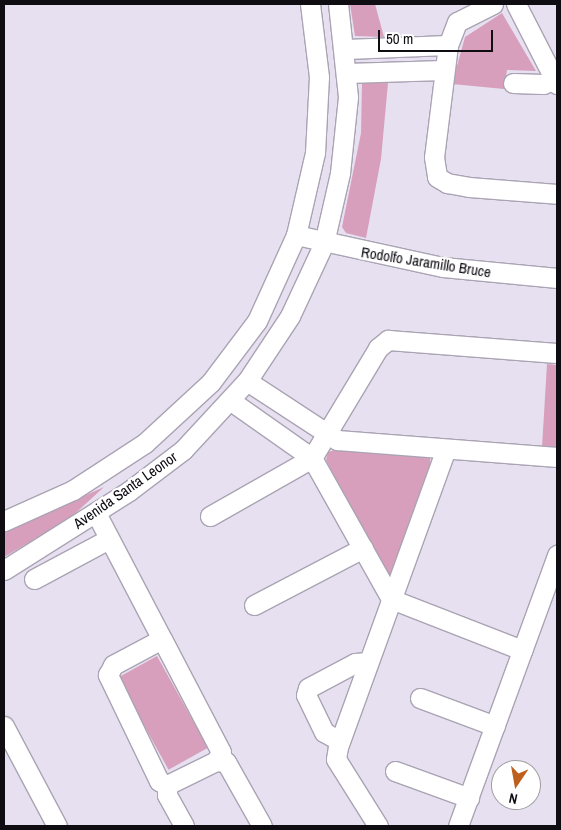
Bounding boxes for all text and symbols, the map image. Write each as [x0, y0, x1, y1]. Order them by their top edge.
scale bar [381, 20, 496, 52]
text: 50 m [386, 28, 413, 49]
street label: Rodolfo Jaramillo Bruce [360, 243, 492, 281]
street label: Avenida Santa Leonor [70, 448, 180, 532]
north arrow [491, 760, 541, 810]
text: N [507, 789, 519, 808]

